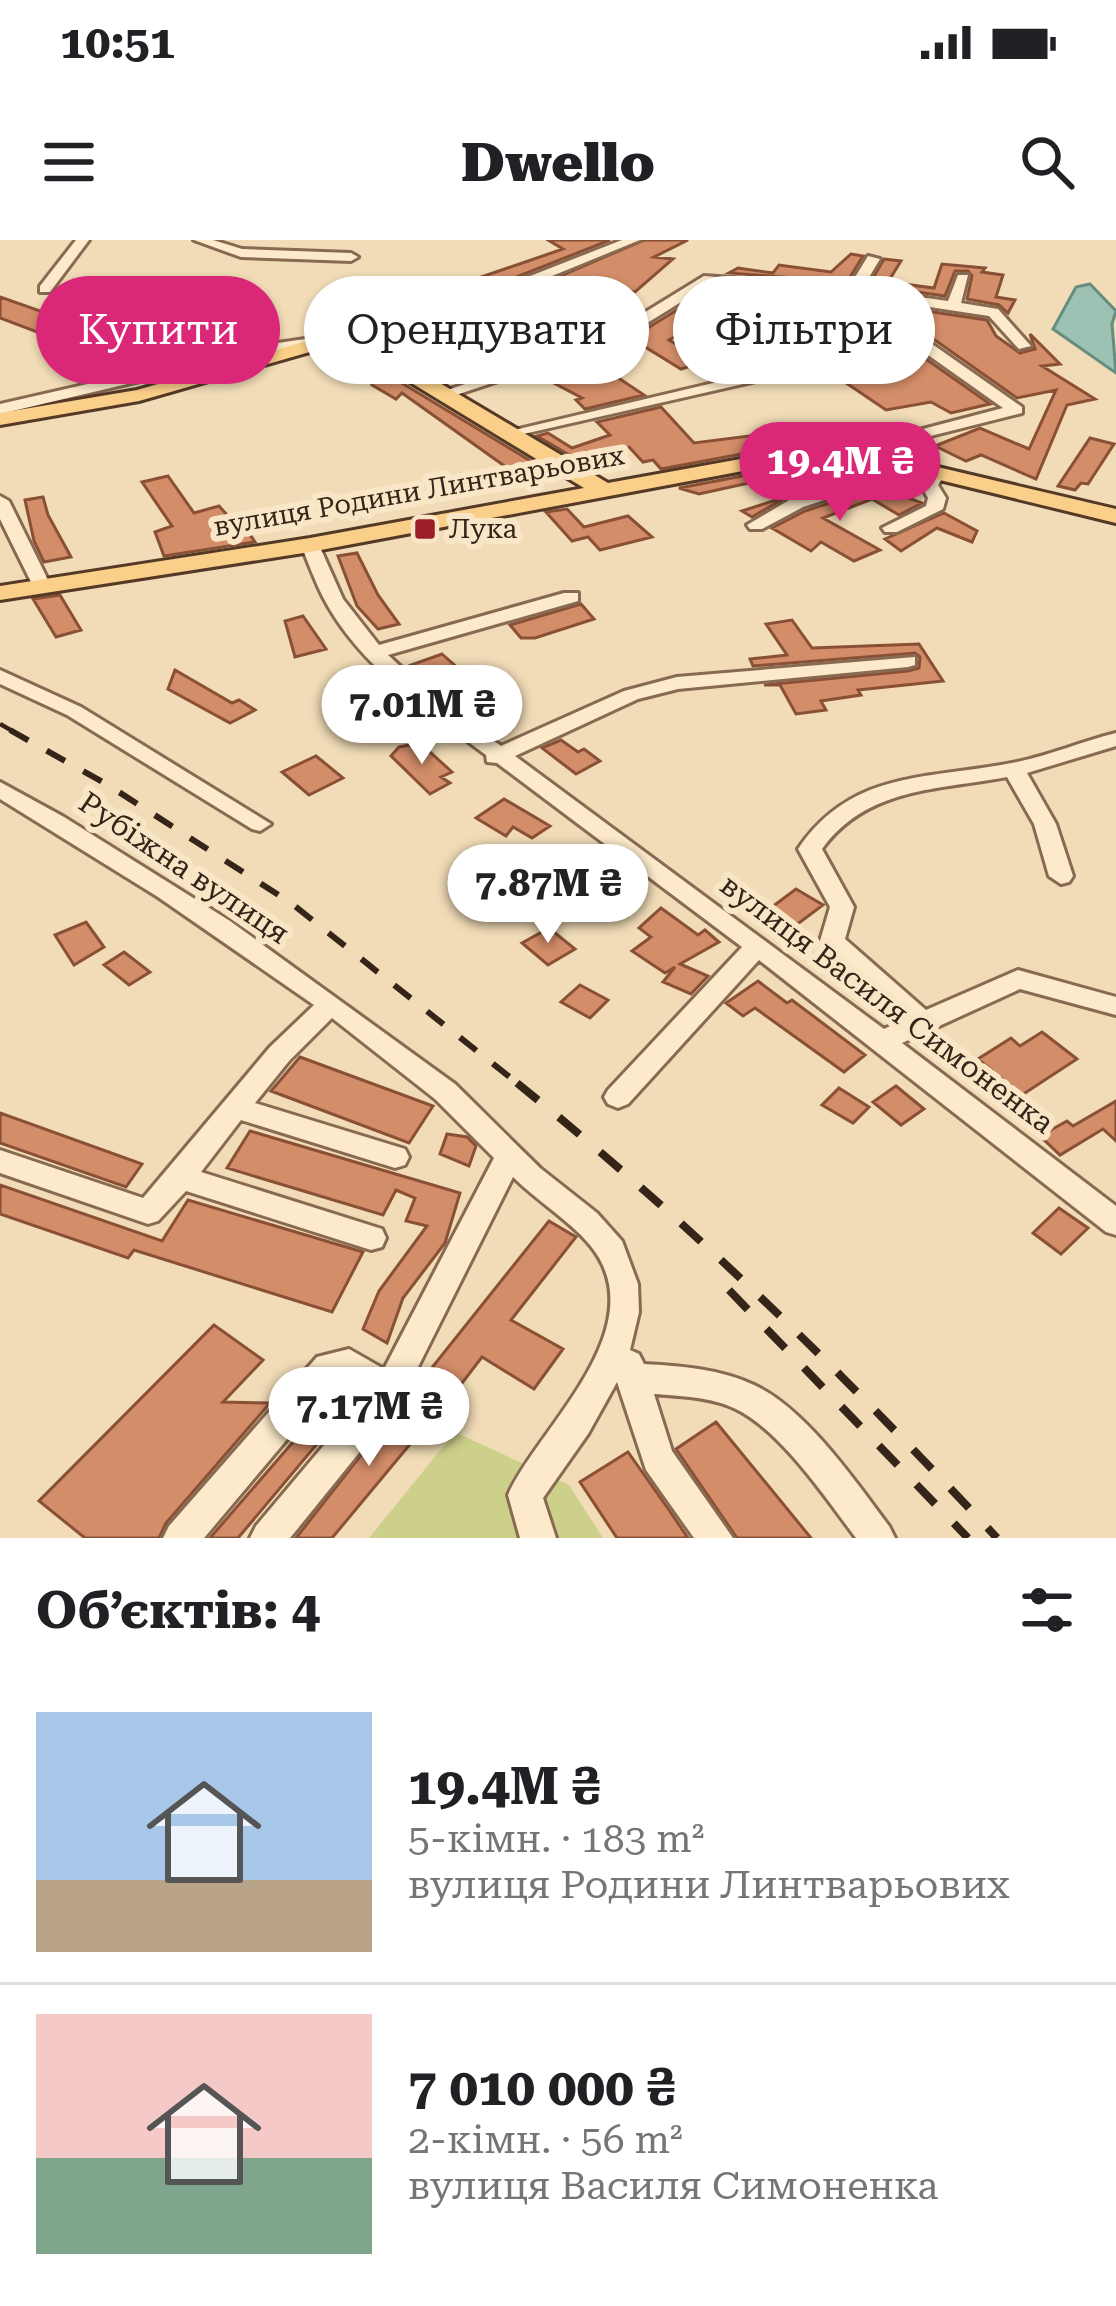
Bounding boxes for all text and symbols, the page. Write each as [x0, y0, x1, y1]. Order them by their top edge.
text: 10:51 [60, 16, 175, 69]
icon: menu [36, 129, 102, 195]
icon: search [1014, 129, 1080, 195]
text: Dwello [461, 131, 655, 194]
chip: Купити [36, 276, 280, 384]
chip: Орендувати [304, 276, 649, 384]
chip: Фільтри [673, 276, 935, 384]
pin: 19.4M ₴ [729, 422, 951, 524]
text: 19.4M ₴ [766, 438, 914, 484]
street label: вулиця Родини Линтварьових [211, 439, 627, 543]
place label: Лука [449, 513, 517, 545]
marker: Лука [412, 516, 438, 542]
pin: 7.01M ₴ [311, 665, 533, 767]
text: 7.01M ₴ [348, 681, 496, 727]
street label: Рубіжна вулиця [73, 784, 296, 951]
pin: 7.87M ₴ [437, 844, 659, 946]
text: 7.87M ₴ [474, 860, 622, 906]
street label: вулиця Василя Симоненка [714, 867, 1061, 1140]
pin: 7.17M ₴ [258, 1367, 480, 1469]
text: 7.17M ₴ [295, 1383, 443, 1429]
icon: filters [1014, 1577, 1080, 1643]
text: Об’єктів: 4 [36, 1581, 320, 1640]
text: 19.4M ₴ [408, 1757, 600, 1816]
icon: home [132, 1760, 276, 1904]
text: 5-кімн. · 183 m² [408, 1816, 704, 1862]
text: вулиця Родини Линтварьових [408, 1862, 1009, 1908]
text: 7 010 000 ₴ [408, 2058, 675, 2117]
icon: home [132, 2062, 276, 2206]
text: 2-кімн. · 56 m² [408, 2117, 683, 2163]
text: вулиця Василя Симоненка [408, 2163, 938, 2209]

